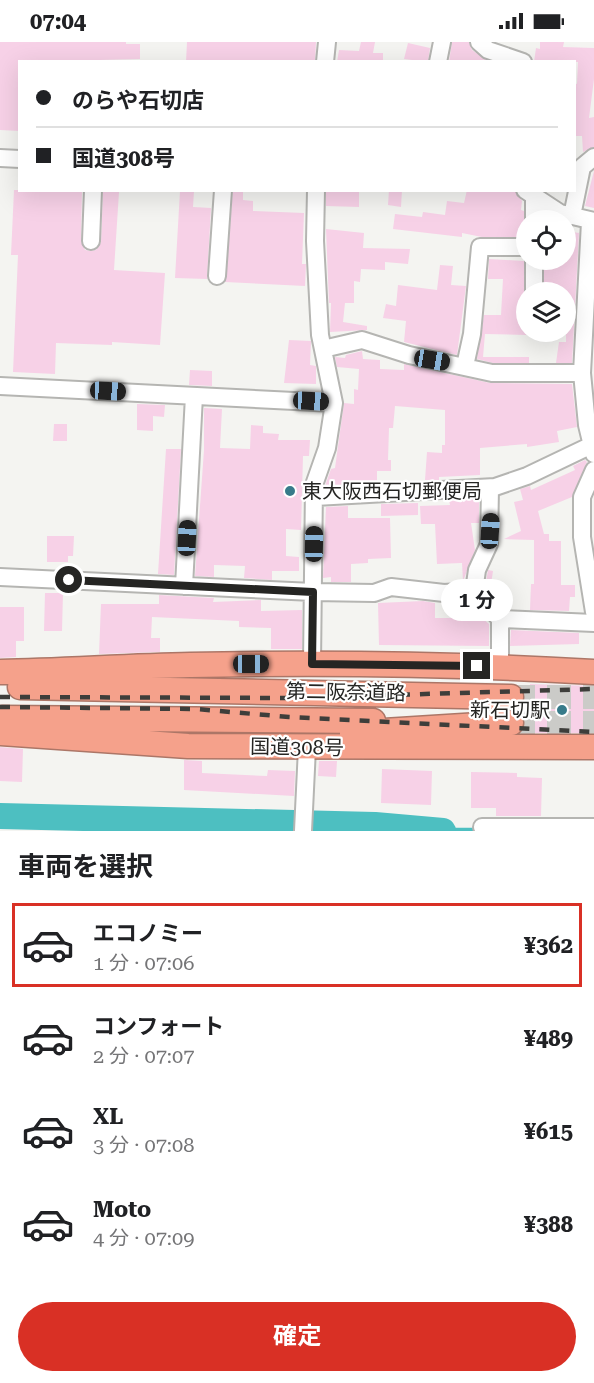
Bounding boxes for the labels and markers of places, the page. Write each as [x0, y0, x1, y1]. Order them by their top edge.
place label: 東大阪西石切郵便局 [302, 479, 482, 503]
marker: 東大阪西石切郵便局 [283, 484, 297, 498]
place label: 新石切駅 [470, 698, 550, 722]
marker: 新石切駅 [555, 703, 569, 717]

